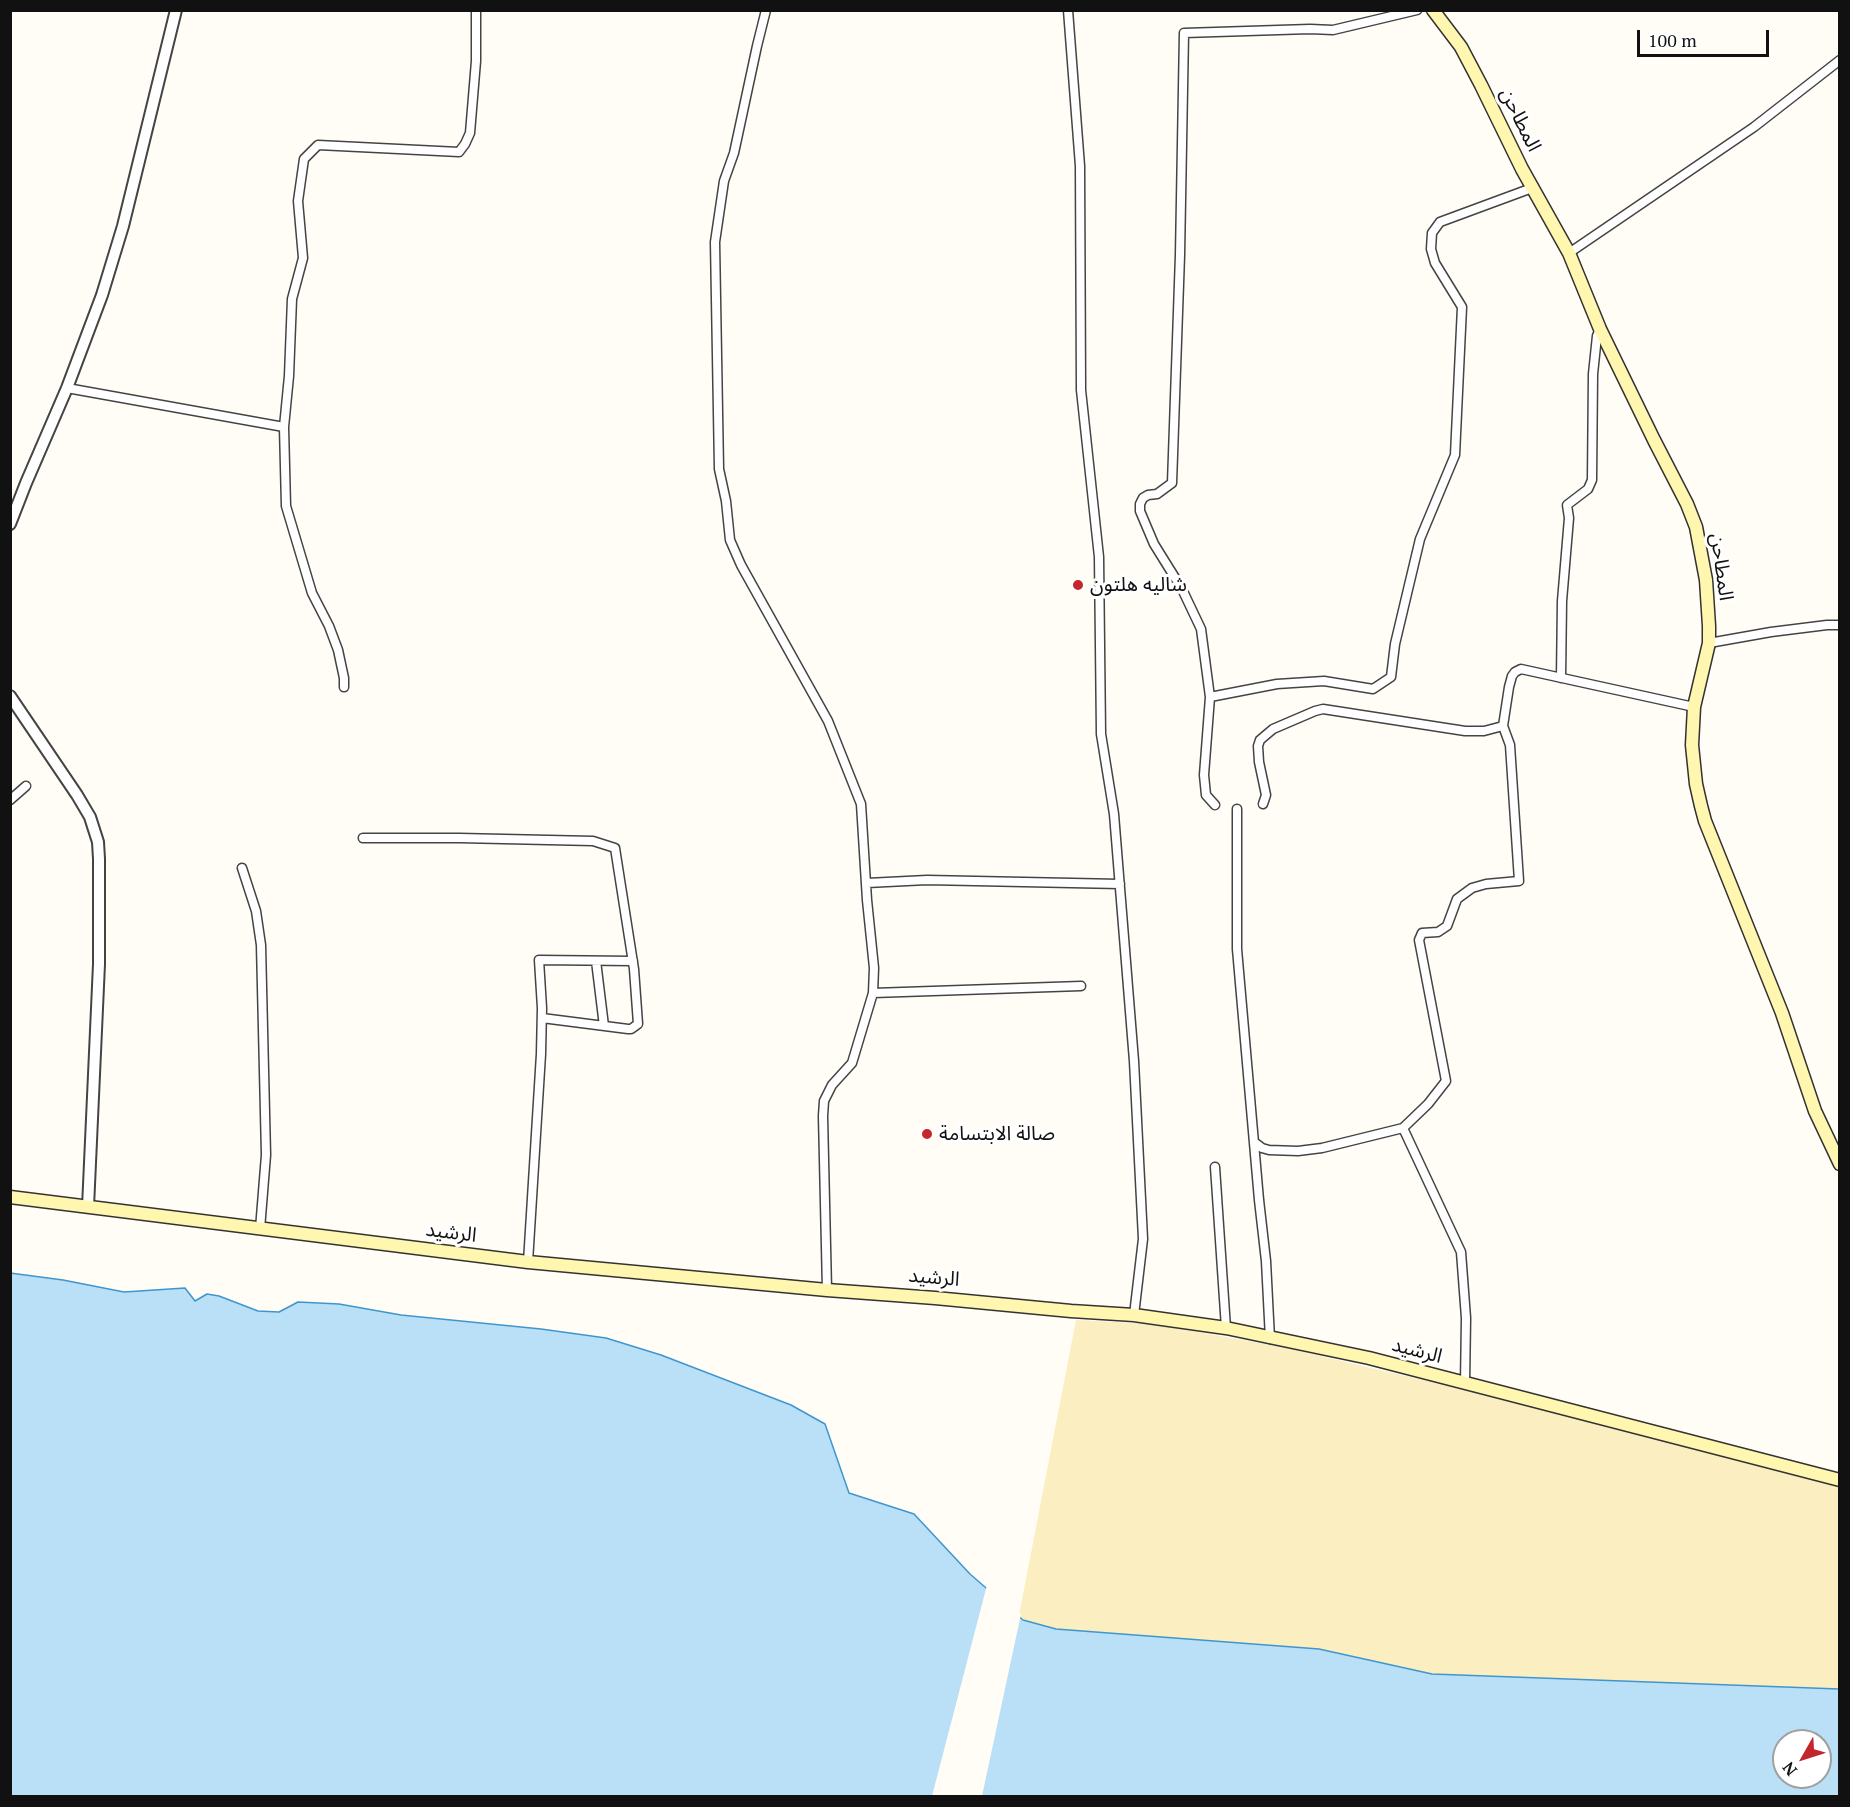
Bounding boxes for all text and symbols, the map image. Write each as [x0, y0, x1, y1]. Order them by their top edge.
scale bar [1640, 18, 1772, 56]
text: 100 m [1648, 28, 1697, 52]
street label: المطاحن [1494, 84, 1546, 156]
street label: المطاحن [1704, 532, 1738, 602]
place label: شاليه هلتون [1090, 573, 1187, 597]
marker: شاليه هلتون [1071, 578, 1085, 592]
place label: صالة الابتسامة [939, 1122, 1055, 1146]
marker: صالة الابتسامة [920, 1127, 934, 1141]
street label: الرشيد [424, 1218, 478, 1248]
street label: الرشيد [908, 1264, 960, 1292]
street label: الرشيد [1389, 1333, 1445, 1369]
north arrow [1772, 1729, 1832, 1789]
text: N [1777, 1757, 1802, 1781]

